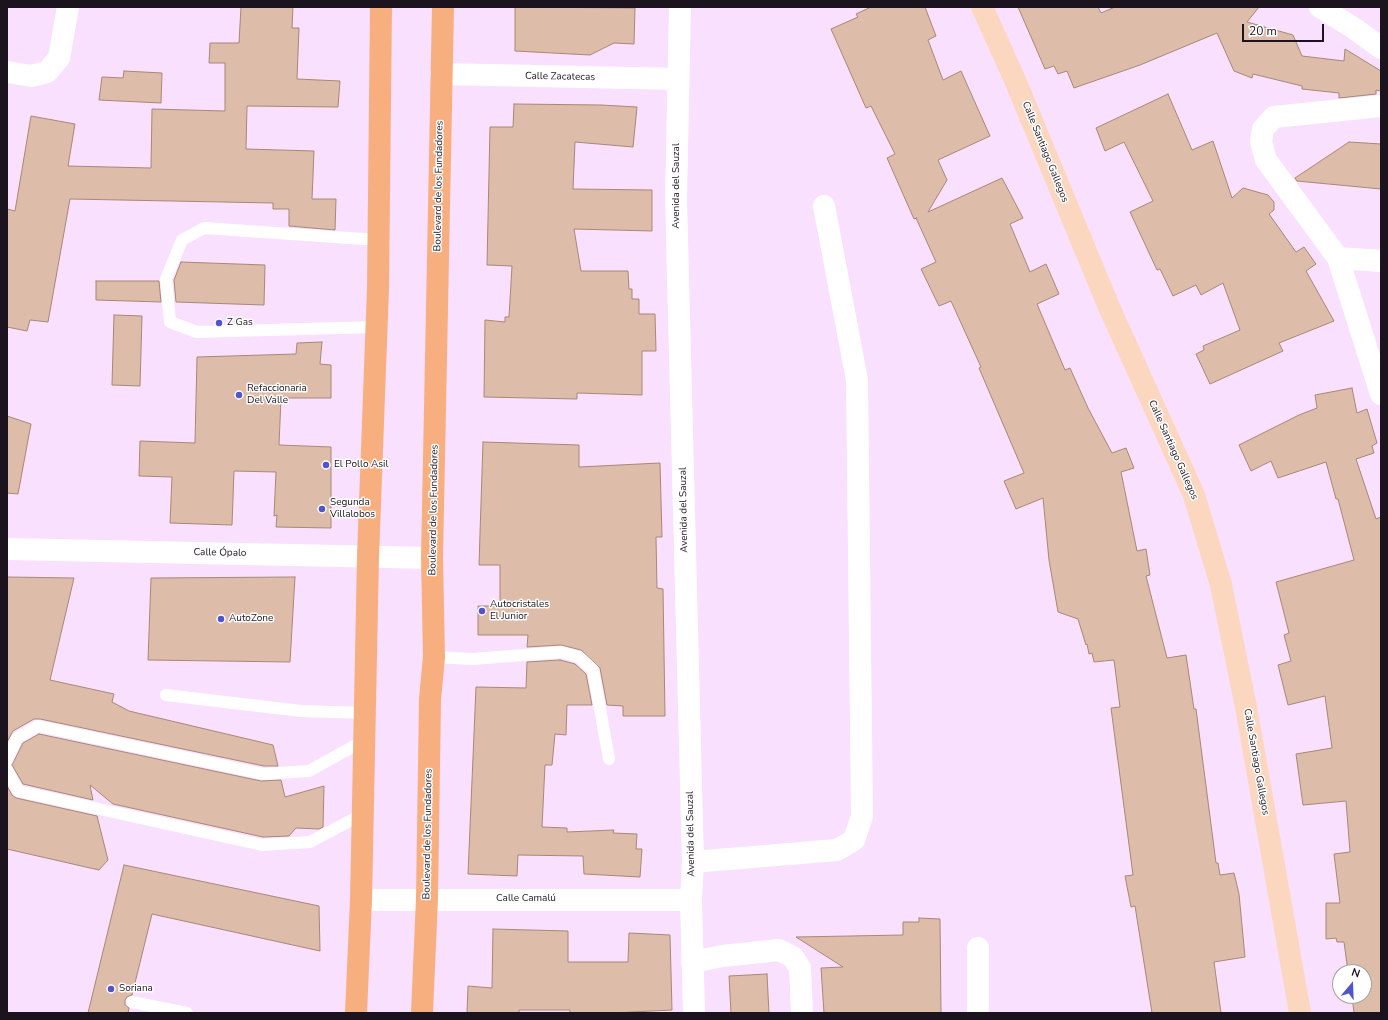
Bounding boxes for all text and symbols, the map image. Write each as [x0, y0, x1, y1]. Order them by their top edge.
scale bar [1244, 16, 1326, 42]
text: 20 m [1249, 23, 1277, 39]
street label: Calle Zacatecas [525, 70, 595, 84]
street label: Calle Santiago Gallegos [1019, 100, 1071, 204]
street label: Boulevard de los Fundadores [432, 121, 446, 251]
street label: Avenida del Sauzal [671, 143, 683, 229]
place label: Z Gas [227, 317, 253, 329]
marker: Z Gas [214, 318, 224, 328]
place label: Refaccionaria Del Valle [247, 383, 307, 406]
marker: Refaccionaria Del Valle [234, 390, 244, 400]
street label: Calle Santiago Gallegos [1146, 398, 1200, 502]
street label: Boulevard de los Fundadores [427, 445, 441, 575]
place label: El Pollo Asil [334, 459, 388, 471]
marker: El Pollo Asil [321, 460, 331, 470]
street label: Avenida del Sauzal [677, 467, 691, 553]
place label: Segunda Villalobos [330, 497, 375, 520]
marker: Segunda Villalobos [317, 504, 327, 514]
street label: Calle Ópalo [193, 547, 247, 559]
place label: Autocristales El Junior [490, 599, 549, 622]
marker: Autocristales El Junior [477, 606, 487, 616]
place label: AutoZone [229, 613, 273, 625]
marker: AutoZone [216, 614, 226, 624]
street label: Calle Santiago Gallegos [1241, 708, 1271, 816]
street label: Boulevard de los Fundadores [421, 769, 435, 899]
street label: Avenida del Sauzal [684, 791, 698, 877]
street label: Calle Camalú [496, 893, 556, 905]
north arrow [1332, 964, 1372, 1004]
text: N [1349, 965, 1362, 982]
place label: Soriana [119, 983, 153, 995]
marker: Soriana [106, 984, 116, 994]

